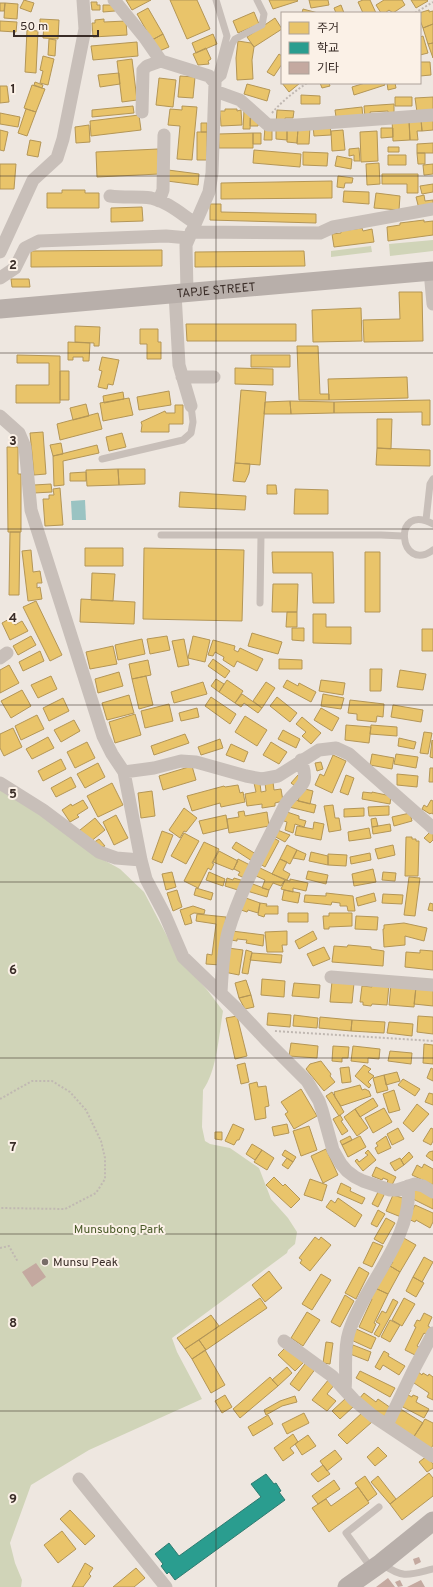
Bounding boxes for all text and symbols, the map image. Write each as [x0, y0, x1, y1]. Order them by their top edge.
scale bar [14, 12, 98, 38]
legend [281, 12, 421, 84]
text: 50 m [20, 19, 48, 35]
text: 주거 [317, 21, 339, 37]
text: 학교 [317, 41, 339, 57]
text: 기타 [317, 61, 339, 77]
text: 1 [10, 82, 16, 98]
text: 2 [9, 258, 17, 274]
street label: TAPJE STREET [176, 280, 257, 302]
text: 3 [9, 434, 17, 450]
text: 4 [9, 611, 17, 627]
text: 5 [9, 787, 17, 803]
text: 6 [9, 963, 17, 979]
text: 7 [10, 1140, 17, 1156]
park label: Munsubong Park [74, 1222, 164, 1238]
place label: Munsu Peak [53, 1255, 118, 1271]
marker: Munsu Peak [40, 1257, 50, 1267]
text: 8 [9, 1316, 17, 1332]
text: 9 [9, 1492, 17, 1508]

